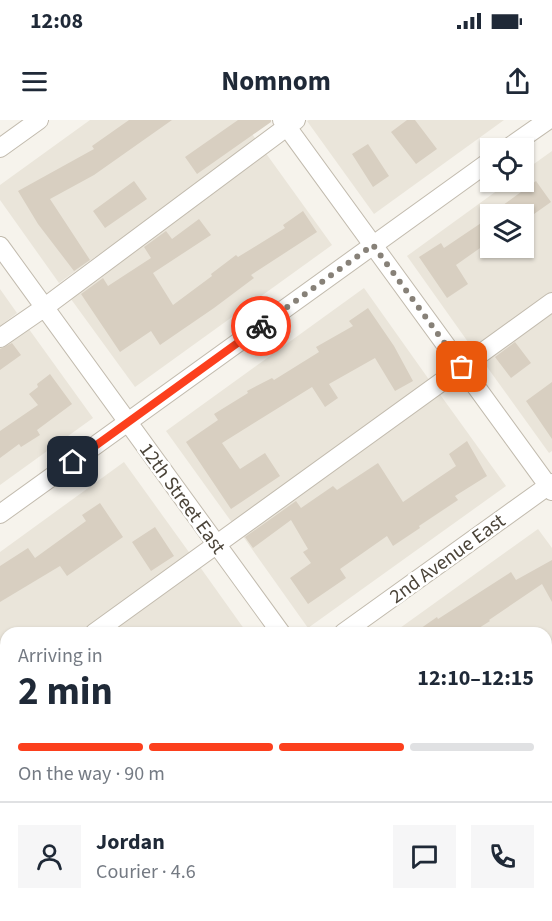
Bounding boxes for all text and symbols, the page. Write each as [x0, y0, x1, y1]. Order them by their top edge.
text: 12:08 [30, 5, 83, 37]
text: Nomnom [221, 62, 331, 101]
icon: menu [18, 65, 51, 98]
icon: share [501, 65, 534, 98]
map controls [480, 138, 534, 258]
button: locate [480, 138, 534, 192]
button: layers [480, 204, 534, 258]
courier [231, 296, 291, 356]
icon: bike [245, 310, 278, 343]
pin [436, 341, 487, 392]
icon: bag [445, 350, 478, 383]
pin [47, 436, 98, 487]
street label: 12th Street East [132, 437, 232, 560]
icon: home [56, 445, 89, 478]
street label: 2nd Avenue East [384, 507, 511, 610]
text: Arriving in [18, 642, 103, 670]
text: 12:10–12:15 [417, 662, 534, 694]
text: 2 min [18, 664, 113, 720]
text: On the way · 90 m [18, 760, 165, 788]
button: person [18, 825, 81, 888]
button: chat [393, 825, 456, 888]
button: phone [471, 825, 534, 888]
text: Jordan [96, 826, 165, 858]
text: Courier · 4.6 [96, 858, 196, 886]

